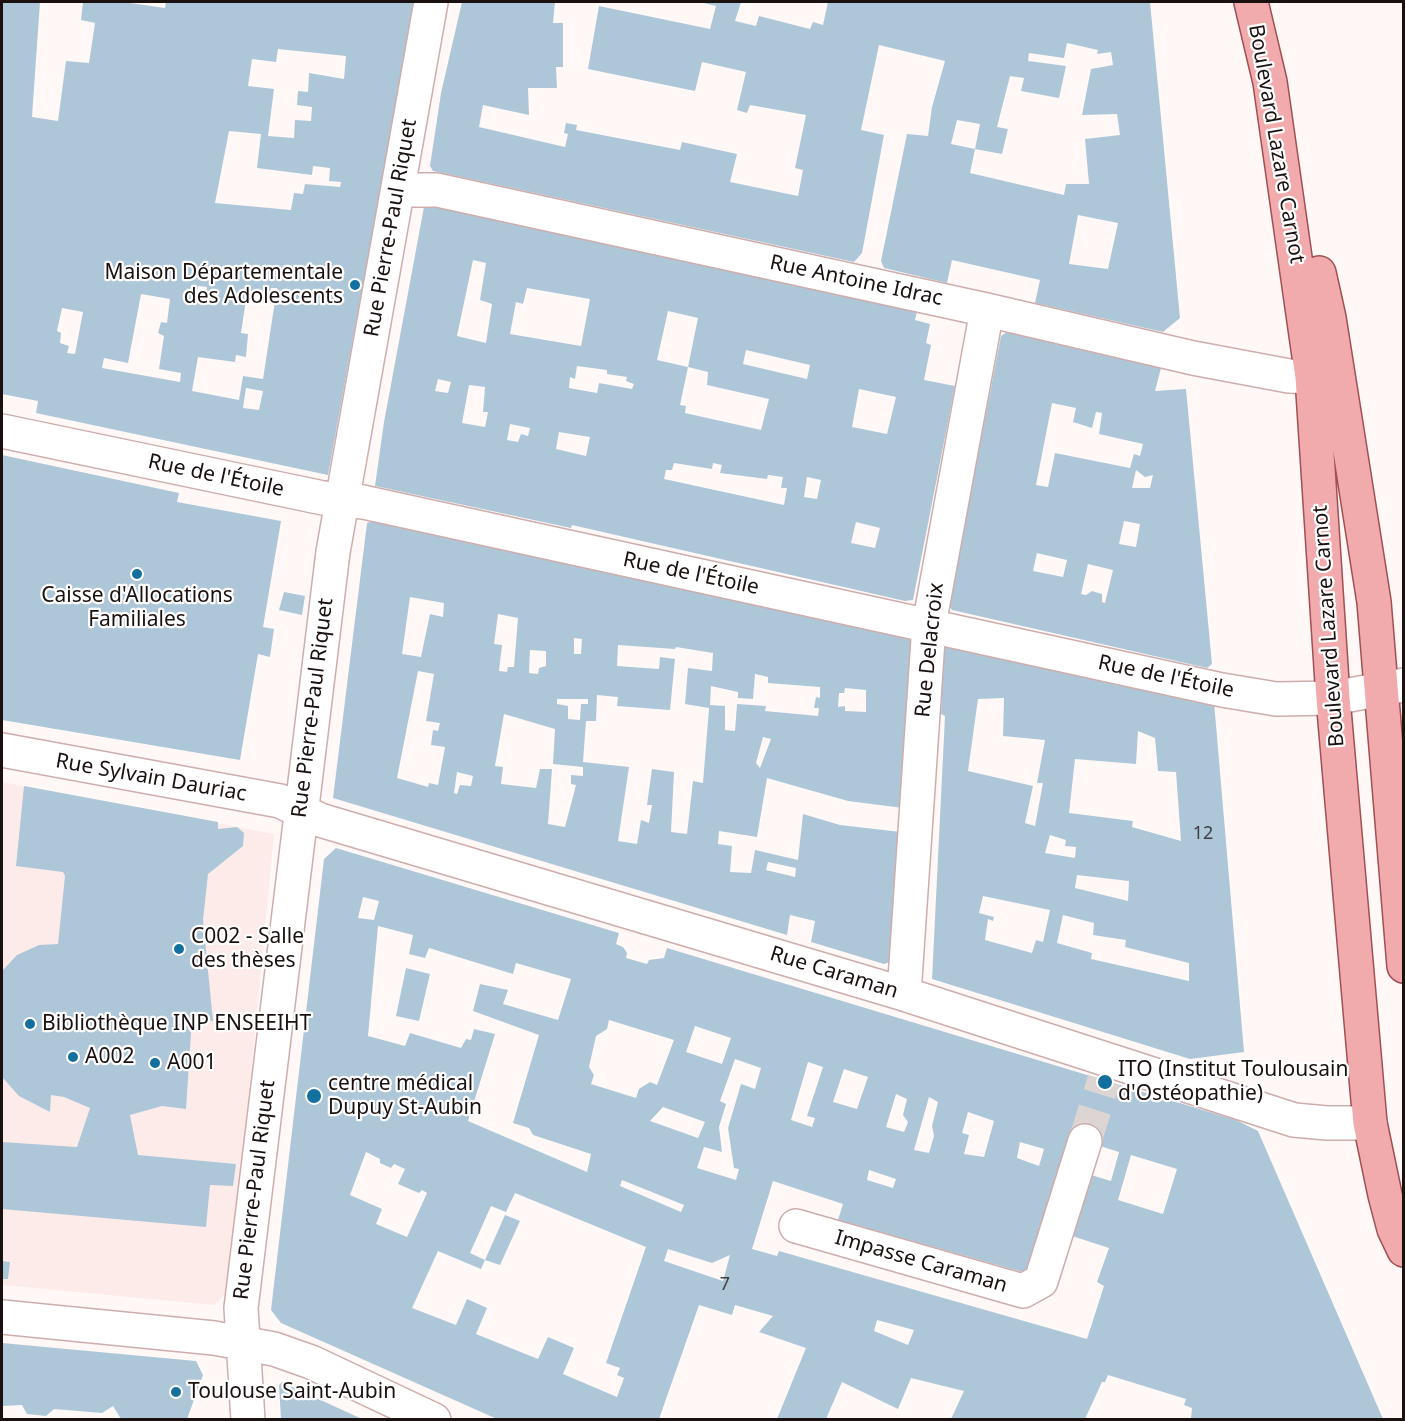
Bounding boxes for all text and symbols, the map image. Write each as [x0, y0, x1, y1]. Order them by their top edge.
street label: Boulevard Lazare Carnot [1243, 23, 1309, 265]
street label: Rue Pierre-Paul Riquet [359, 117, 423, 339]
street label: Rue Antoine Idrac [767, 250, 945, 312]
place label: Maison Départementale des Adolescents [105, 260, 343, 310]
marker: Maison Départementale des Adolescents [348, 278, 362, 292]
street label: Rue de l'Étoile [146, 449, 286, 503]
street label: Boulevard Lazare Carnot [1308, 504, 1350, 748]
street label: Rue de l'Étoile [621, 547, 761, 601]
marker: Caisse d'Allocations Familiales [130, 567, 144, 581]
street label: Rue Delacroix [910, 581, 950, 719]
place label: Caisse d'Allocations Familiales [41, 583, 233, 633]
street label: Rue Pierre-Paul Riquet [287, 597, 339, 819]
street label: Rue de l'Étoile [1096, 650, 1236, 704]
street label: Rue Sylvain Dauriac [54, 749, 248, 807]
house number: 12 [1193, 823, 1213, 845]
place label: C002 - Salle des thèses [191, 924, 304, 974]
marker: C002 - Salle des thèses [172, 942, 186, 956]
street label: Rue Caraman [767, 942, 901, 1004]
place label: Bibliothèque INP ENSEEIHT [42, 1011, 311, 1037]
marker: Bibliothèque INP ENSEEIHT [23, 1017, 37, 1031]
place label: A002 [85, 1044, 134, 1070]
marker: A002 [66, 1050, 80, 1064]
place label: A001 [167, 1050, 216, 1076]
marker: A001 [148, 1056, 162, 1070]
place label: ITO (Institut Toulousain d'Ostéopathie) [1118, 1057, 1349, 1107]
place label: centre médical Dupuy St-Aubin [328, 1071, 482, 1121]
marker: ITO (Institut Toulousain d'Ostéopathie) [1096, 1073, 1114, 1091]
street label: Rue Pierre-Paul Riquet [229, 1079, 281, 1301]
marker: centre médical Dupuy St-Aubin [305, 1087, 323, 1105]
street label: Impasse Caraman [832, 1225, 1010, 1299]
house number: 7 [720, 1274, 730, 1296]
place label: Toulouse Saint-Aubin [188, 1379, 396, 1405]
marker: Toulouse Saint-Aubin [169, 1385, 183, 1399]

